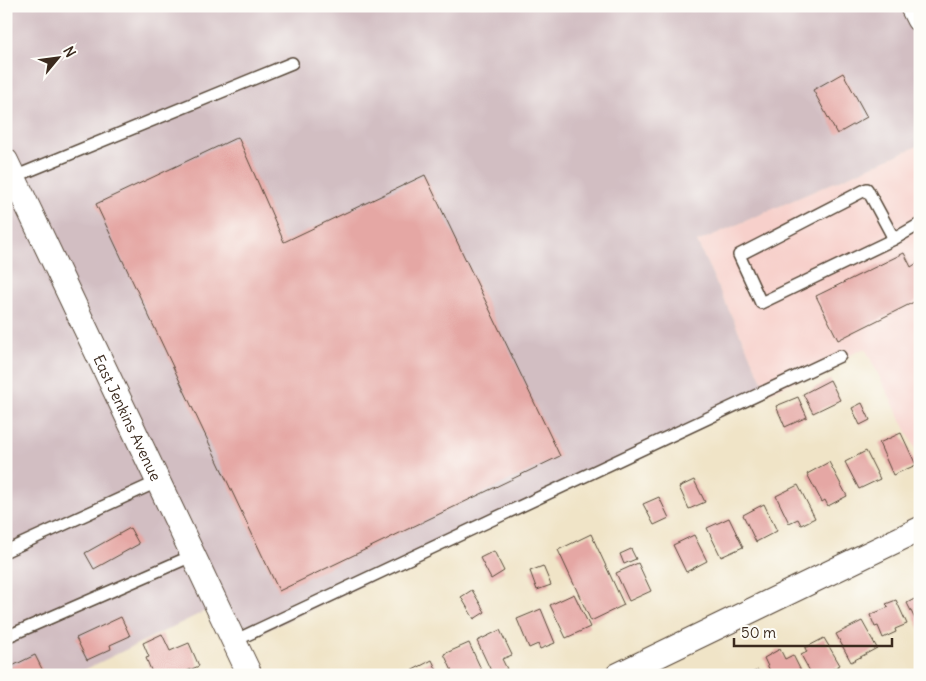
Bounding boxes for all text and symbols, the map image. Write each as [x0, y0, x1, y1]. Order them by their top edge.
north arrow [32, 32, 82, 82]
text: N [59, 43, 80, 60]
street label: East Jenkins Avenue [90, 351, 166, 484]
scale bar [734, 616, 891, 648]
text: 50 m [741, 623, 776, 642]

